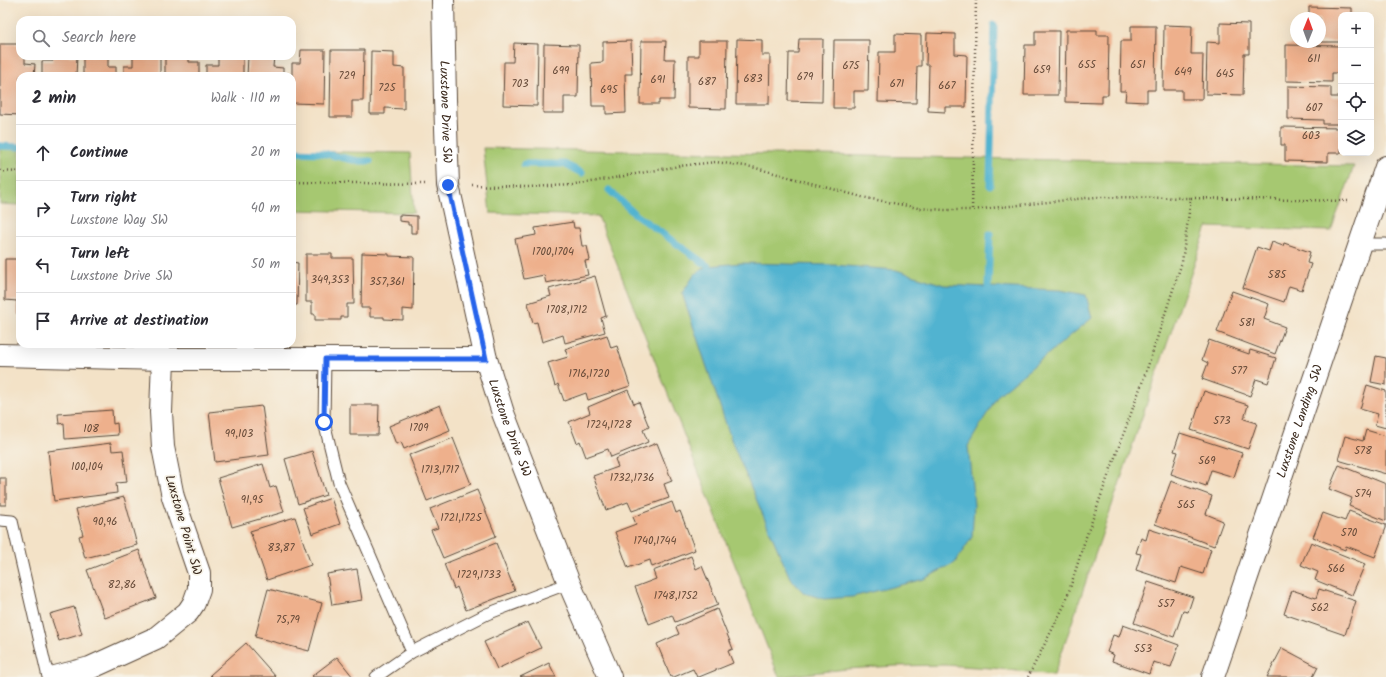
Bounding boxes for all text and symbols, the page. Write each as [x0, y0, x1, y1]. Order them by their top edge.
north arrow [1290, 12, 1326, 48]
map controls [1338, 12, 1374, 156]
button: + [1338, 12, 1374, 48]
search box [16, 16, 296, 60]
text: Search here [62, 26, 136, 50]
icon: search [30, 27, 52, 49]
button: − [1338, 48, 1374, 84]
house number: 611 [1307, 50, 1321, 68]
house number: 655 [1078, 56, 1097, 74]
house number: 651 [1130, 56, 1146, 74]
house number: 675 [842, 57, 861, 75]
street label: Luxstone Drive SW [434, 60, 458, 164]
house number: 659 [1033, 61, 1051, 79]
house number: 699 [553, 62, 570, 80]
house number: 649 [1174, 63, 1192, 81]
house number: 645 [1216, 65, 1235, 83]
house number: 729 [339, 67, 356, 85]
house number: 679 [797, 68, 814, 86]
house number: 683 [743, 70, 763, 88]
house number: 691 [651, 71, 665, 89]
house number: 687 [698, 73, 717, 91]
house number: 703 [512, 75, 528, 93]
house number: 671 [890, 75, 904, 93]
house number: 667 [938, 77, 957, 95]
house number: 725 [378, 79, 397, 97]
house number: 695 [600, 81, 619, 99]
button: locate [1338, 84, 1374, 120]
text: 2 min [32, 85, 76, 112]
text: Walk · 110 m [211, 88, 280, 109]
house number: 607 [1306, 99, 1323, 117]
button: layers [1338, 120, 1374, 156]
house number: 603 [1302, 127, 1320, 145]
text: Continue [70, 141, 128, 165]
icon: ahead [32, 142, 54, 164]
text: 20 m [250, 142, 280, 163]
route end [439, 176, 457, 194]
text: Turn right [70, 186, 137, 210]
icon: right [32, 198, 54, 220]
text: 40 m [251, 198, 280, 219]
text: Luxstone Way SW [70, 210, 168, 231]
text: Turn left [70, 242, 130, 266]
house number: 1700,1704 [532, 243, 574, 261]
icon: left [32, 254, 54, 276]
text: 50 m [251, 254, 280, 275]
text: Luxstone Drive SW [70, 266, 173, 287]
house number: 585 [1268, 266, 1287, 284]
house number: 349,353 [311, 271, 349, 289]
house number: 357,361 [369, 273, 405, 291]
house number: 1708,1712 [546, 301, 588, 319]
text: Arrive at destination [70, 309, 209, 333]
icon: arrive [32, 310, 54, 332]
house number: 581 [1239, 314, 1255, 332]
house number: 577 [1231, 362, 1248, 380]
street label: Luxstone Landing SW [1271, 362, 1329, 481]
house number: 1716,1720 [568, 365, 610, 383]
street label: Luxstone Drive SW [482, 376, 537, 480]
house number: 573 [1213, 412, 1231, 430]
route start [315, 413, 333, 431]
house number: 1724,1728 [586, 416, 632, 434]
house number: 1709 [409, 419, 429, 437]
house number: 108 [83, 420, 99, 438]
house number: 99,103 [225, 425, 253, 443]
house number: 578 [1354, 442, 1372, 460]
house number: 569 [1198, 452, 1216, 470]
house number: 100,104 [71, 458, 103, 476]
house number: 1713,1717 [421, 461, 460, 479]
house number: 1732,1736 [610, 469, 654, 487]
street label: Luxstone Point SW [159, 472, 207, 578]
house number: 574 [1354, 485, 1372, 503]
house number: 91,95 [241, 491, 264, 509]
house number: 565 [1177, 496, 1196, 514]
house number: 1721,1725 [440, 509, 483, 527]
house number: 90,96 [93, 513, 117, 531]
house number: 570 [1341, 524, 1358, 542]
house number: 1740,1744 [633, 532, 677, 550]
house number: 83,87 [267, 539, 295, 557]
house number: 566 [1327, 560, 1345, 578]
house number: 1729,1733 [457, 566, 501, 584]
house number: 82,86 [108, 576, 136, 594]
house number: 1748,1752 [654, 587, 698, 605]
house number: 557 [1158, 595, 1175, 613]
house number: 562 [1311, 599, 1329, 617]
house number: 75,79 [276, 611, 301, 629]
house number: 553 [1134, 640, 1152, 658]

